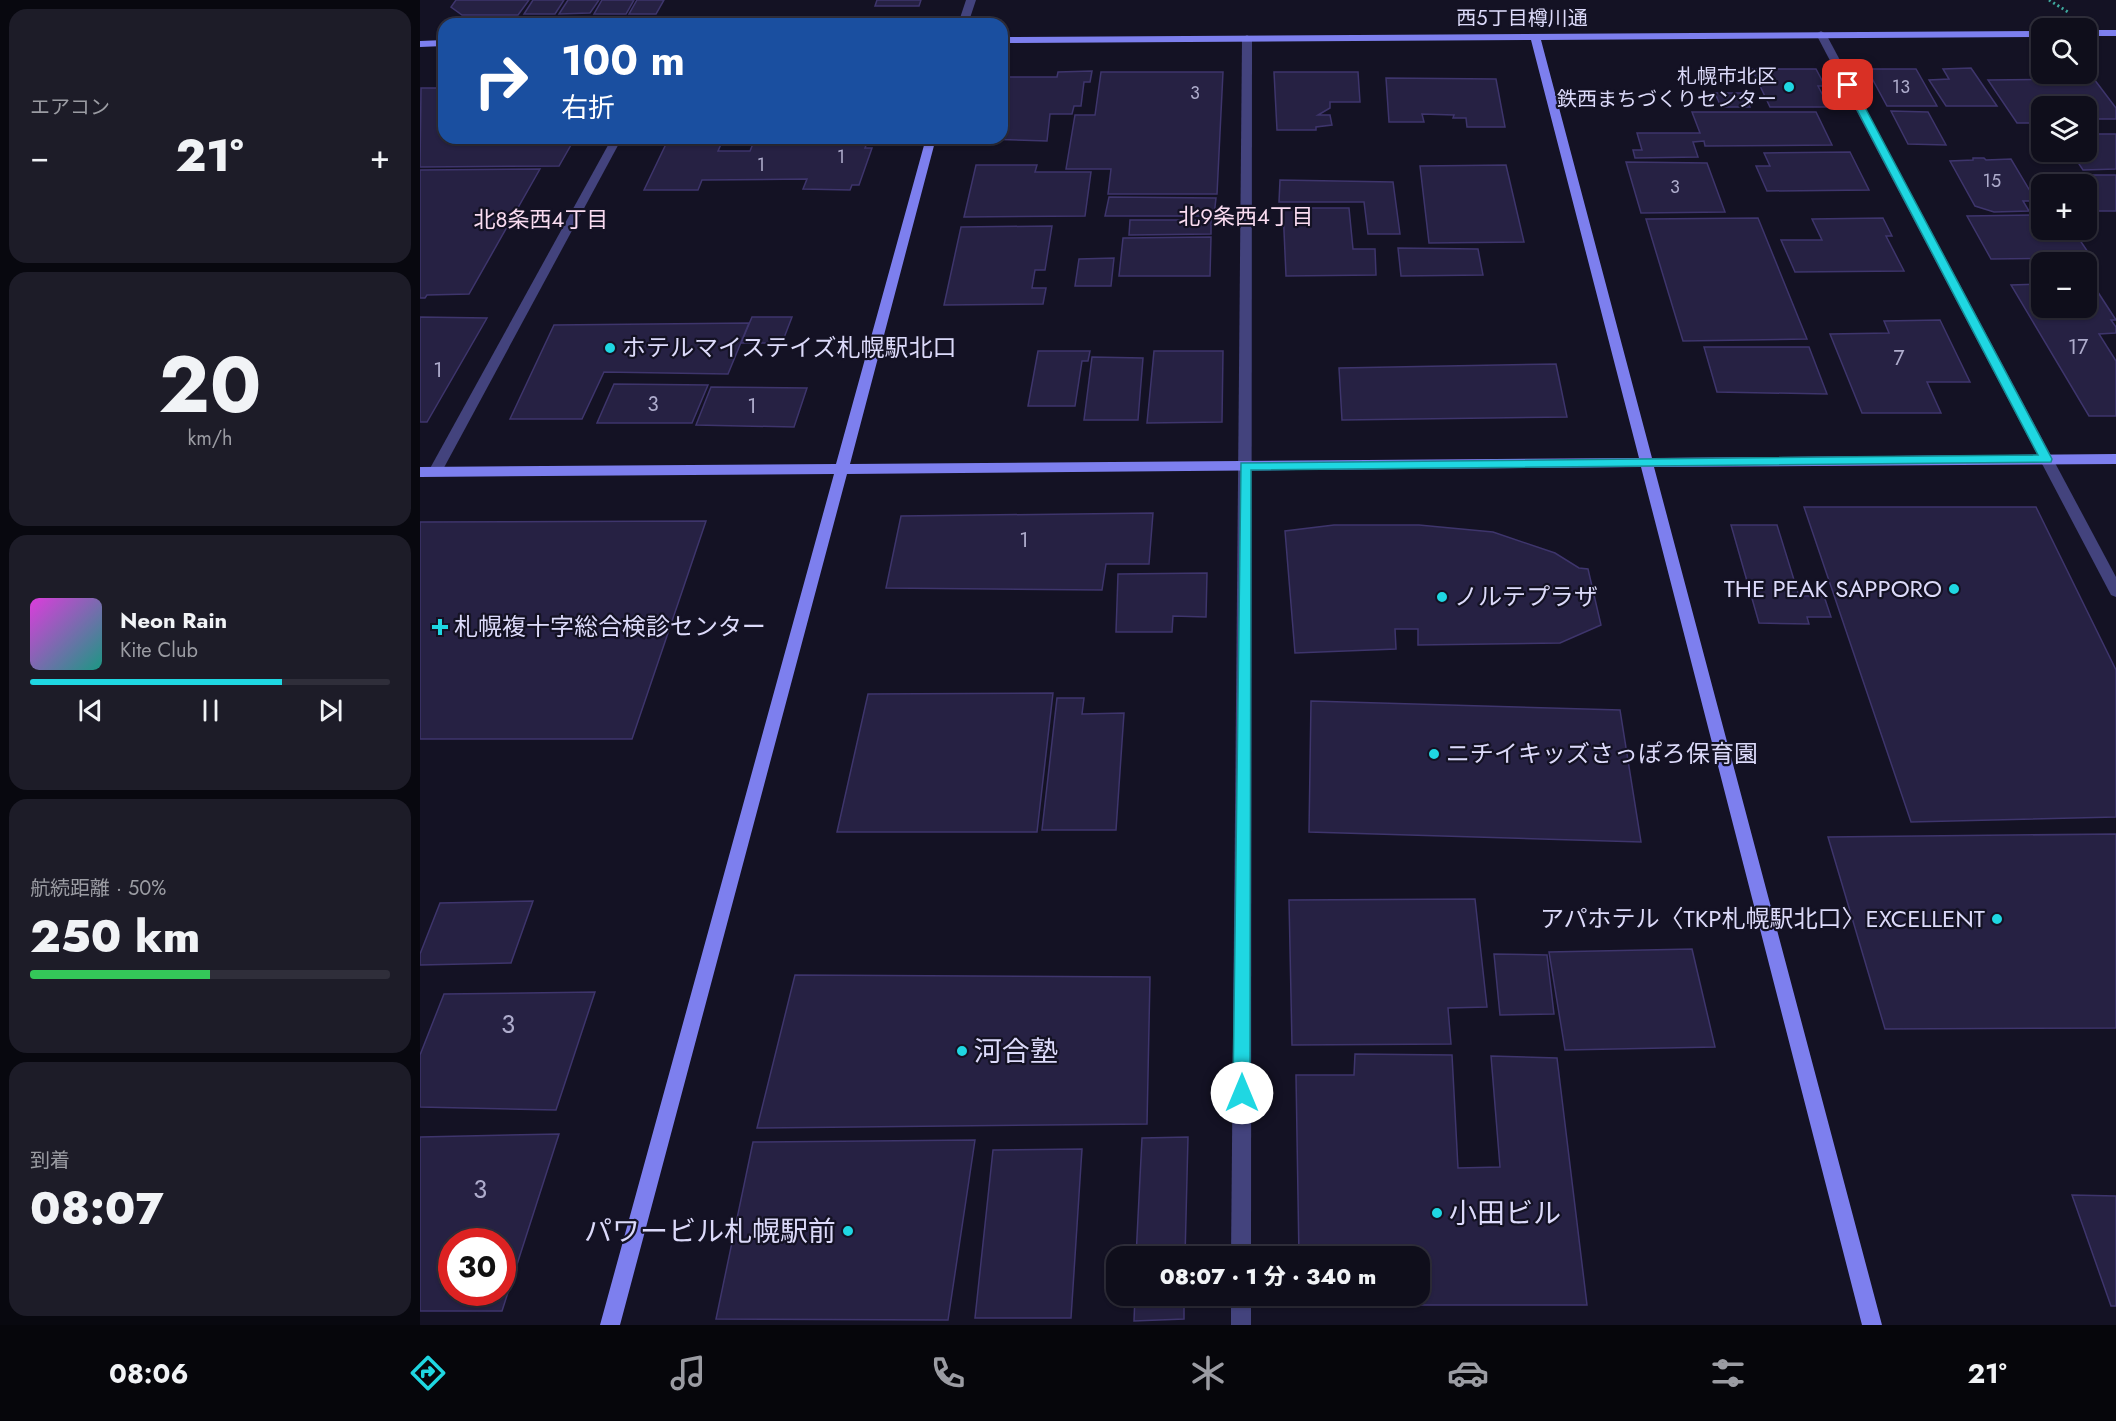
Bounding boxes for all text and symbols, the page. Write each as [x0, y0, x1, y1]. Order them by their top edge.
street label: 西5丁目樽川通 [1456, 4, 1588, 33]
map controls [2031, 18, 2097, 318]
button: search [2031, 18, 2097, 84]
text: 100 m [561, 30, 685, 91]
icon: right [462, 42, 540, 120]
pin [1822, 59, 1873, 110]
place label: 札幌市北区 鉄西まちづくりセンター [1557, 62, 1777, 114]
icon: arrive [1831, 68, 1864, 101]
house number: 13 [1892, 74, 1910, 100]
house number: 3 [1190, 80, 1200, 106]
marker: 札幌市北区 鉄西まちづくりセンター [1782, 80, 1796, 94]
text: 右折 [561, 88, 615, 127]
text: エアコン [30, 93, 110, 122]
button: layers [2031, 96, 2097, 162]
text: 21° [176, 123, 244, 188]
text: − [30, 133, 49, 180]
text: + [370, 133, 390, 180]
house number: 1 [837, 144, 845, 170]
house number: 1 [757, 152, 765, 178]
house number: 15 [1983, 168, 2001, 194]
house number: 3 [1670, 174, 1680, 200]
button: + [2031, 174, 2097, 240]
district label: 北9条西4丁目 [1178, 200, 1314, 232]
district label: 北8条西4丁目 [474, 203, 608, 235]
button: − [2031, 252, 2097, 318]
text: 20 [159, 329, 261, 441]
place label: ホテルマイステイズ札幌駅北口 [622, 330, 957, 365]
house number: 17 [2068, 332, 2088, 362]
marker: ホテルマイステイズ札幌駅北口 [603, 341, 617, 355]
house number: 7 [1893, 343, 1905, 373]
house number: 1 [433, 355, 443, 385]
house number: 3 [647, 389, 659, 419]
house number: 1 [747, 391, 757, 421]
text: km/h [187, 424, 233, 453]
house number: 1 [1019, 525, 1029, 555]
place label: THE PEAK SAPPORO [1724, 571, 1942, 606]
place label: ノルテプラザ [1454, 579, 1598, 614]
marker: THE PEAK SAPPORO [1947, 582, 1961, 596]
marker: ノルテプラザ [1435, 590, 1449, 604]
text: Neon Rain [120, 604, 227, 636]
place label: 札幌複十字総合検診センター [454, 609, 766, 644]
marker: 札幌複十字総合検診センター [431, 618, 449, 636]
text: Kite Club [120, 636, 198, 665]
icon: previous [74, 694, 107, 727]
icon: pause [194, 694, 227, 727]
icon: next [314, 694, 347, 727]
place label: ニチイキッズさっぽろ保育園 [1446, 736, 1758, 771]
marker: ニチイキッズさっぽろ保育園 [1427, 747, 1441, 761]
text: 航続距離 · 50% [30, 874, 166, 903]
place label: アパホテル〈TKP札幌駅北口〉EXCELLENT [1540, 901, 1985, 936]
text: 250 km [30, 904, 200, 969]
marker: アパホテル〈TKP札幌駅北口〉EXCELLENT [1990, 912, 2004, 926]
house number: 3 [501, 1005, 515, 1043]
place label: 河合塾 [974, 1031, 1058, 1072]
marker: 河合塾 [955, 1044, 969, 1058]
position arrow [1210, 1061, 1274, 1125]
text: 到着 [30, 1146, 70, 1175]
house number: 3 [473, 1170, 487, 1208]
text: 08:07 [30, 1176, 164, 1241]
place label: 小田ビル [1449, 1193, 1561, 1234]
marker: 小田ビル [1430, 1206, 1444, 1220]
place label: パワービル札幌駅前 [584, 1211, 836, 1252]
marker: パワービル札幌駅前 [841, 1224, 855, 1238]
speed limit sign: 30 [438, 1228, 516, 1306]
text: 08:07 · 1 分 · 340 m [1160, 1260, 1376, 1292]
icon: directions [407, 1352, 449, 1394]
icon: music [667, 1352, 709, 1394]
icon: phone [927, 1352, 969, 1394]
icon: climate [1187, 1352, 1229, 1394]
icon: car [1447, 1352, 1489, 1394]
icon: filters [1707, 1352, 1749, 1394]
text: 08:06 [109, 1354, 189, 1393]
text: 21° [1967, 1354, 2007, 1393]

